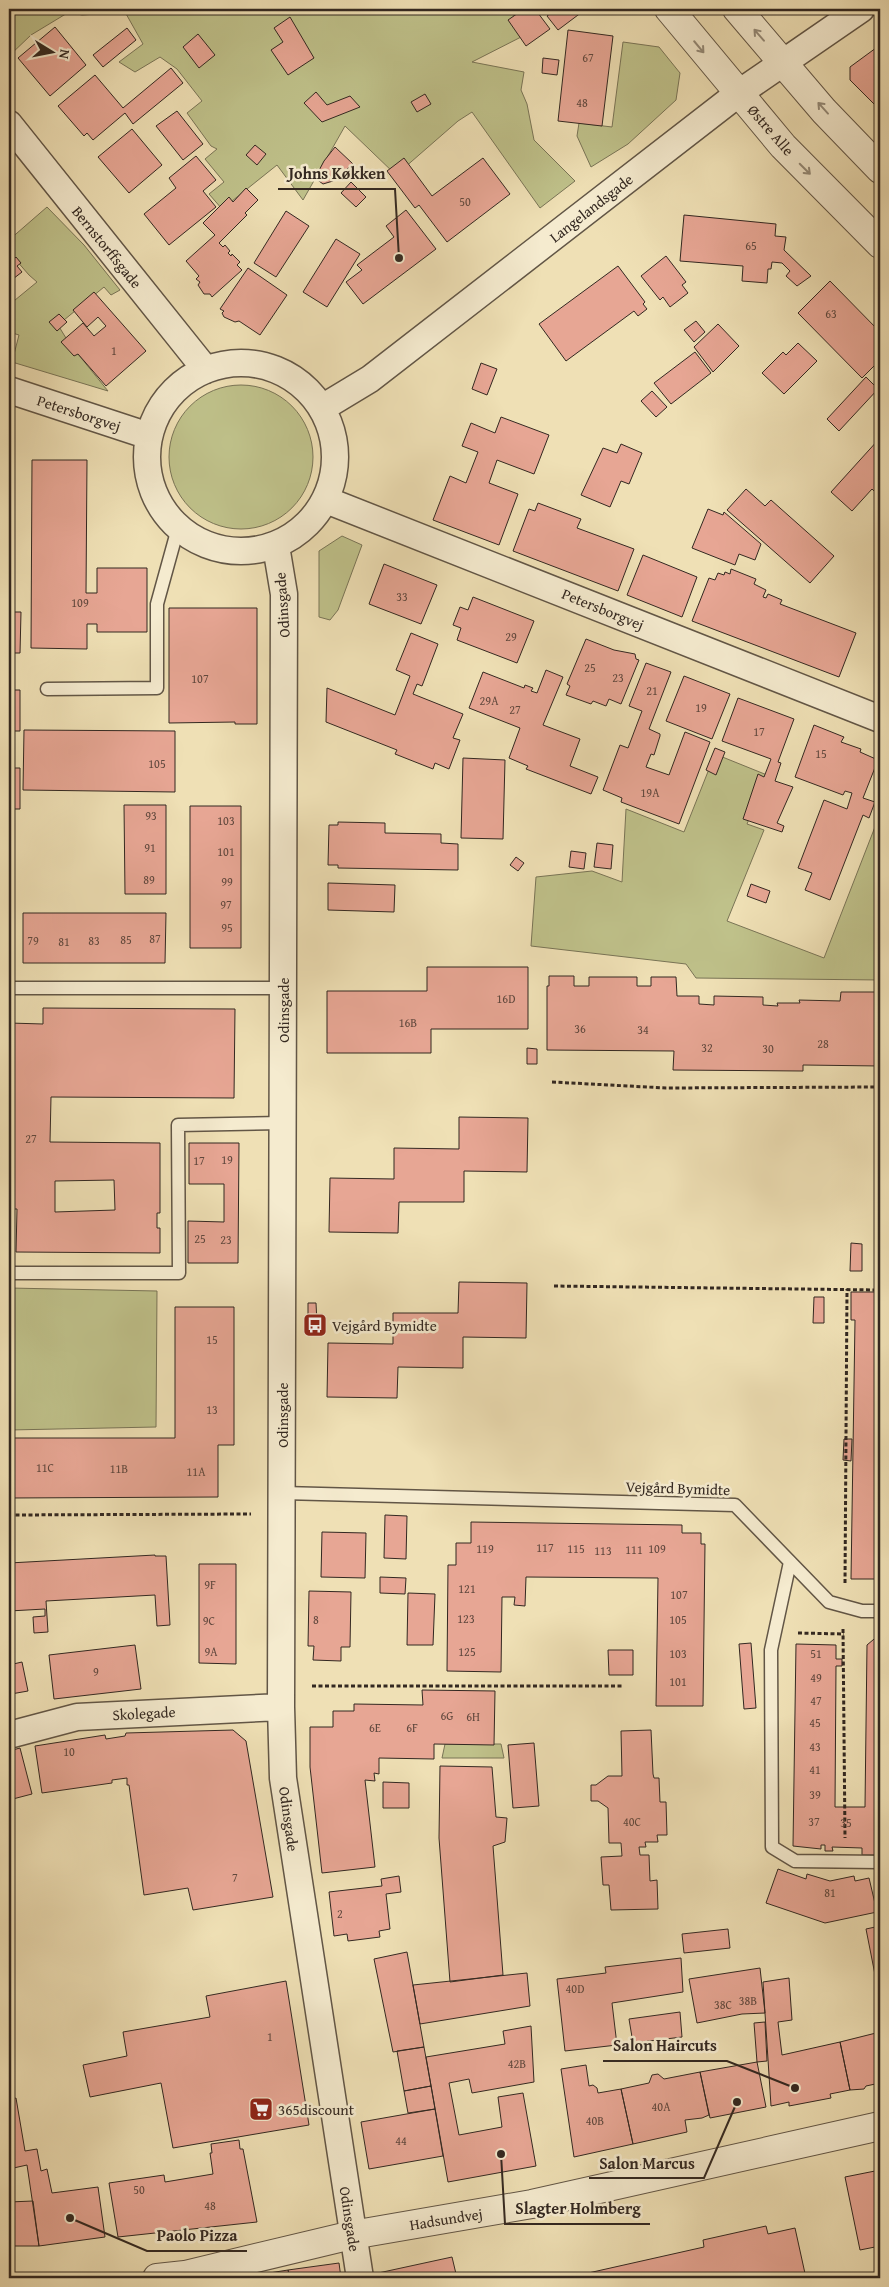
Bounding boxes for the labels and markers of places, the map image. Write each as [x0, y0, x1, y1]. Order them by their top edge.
callout: Johns Køkken [278, 158, 395, 189]
bus stop icon: Vejgård Bymidte [302, 1312, 328, 1338]
place label: Vejgård Bymidte [332, 1315, 437, 1336]
callout: Salon Haircuts [603, 2030, 727, 2061]
supermarket icon: 365discount [248, 2096, 274, 2122]
place label: 365discount [278, 2099, 355, 2120]
callout: Salon Marcus [589, 2147, 704, 2178]
callout: Slagter Holmberg [505, 2193, 650, 2224]
callout: Paolo Pizza [147, 2220, 247, 2251]

